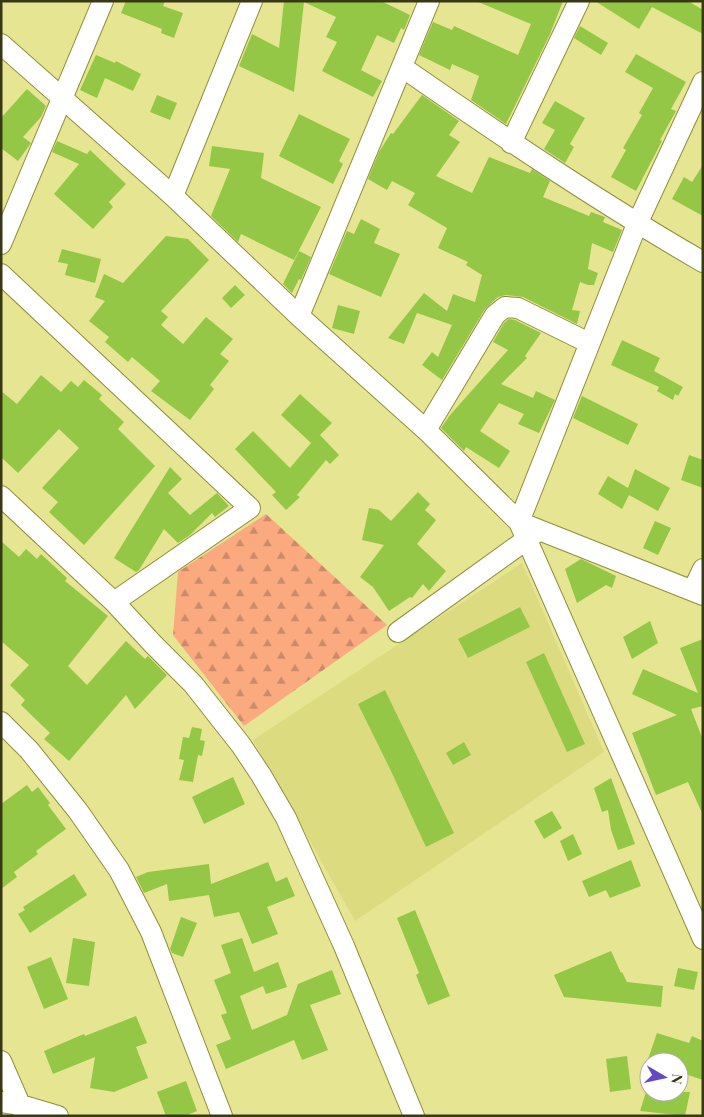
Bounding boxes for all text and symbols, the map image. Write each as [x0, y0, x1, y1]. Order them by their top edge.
north arrow [639, 1052, 689, 1102]
text: N [667, 1073, 688, 1086]

